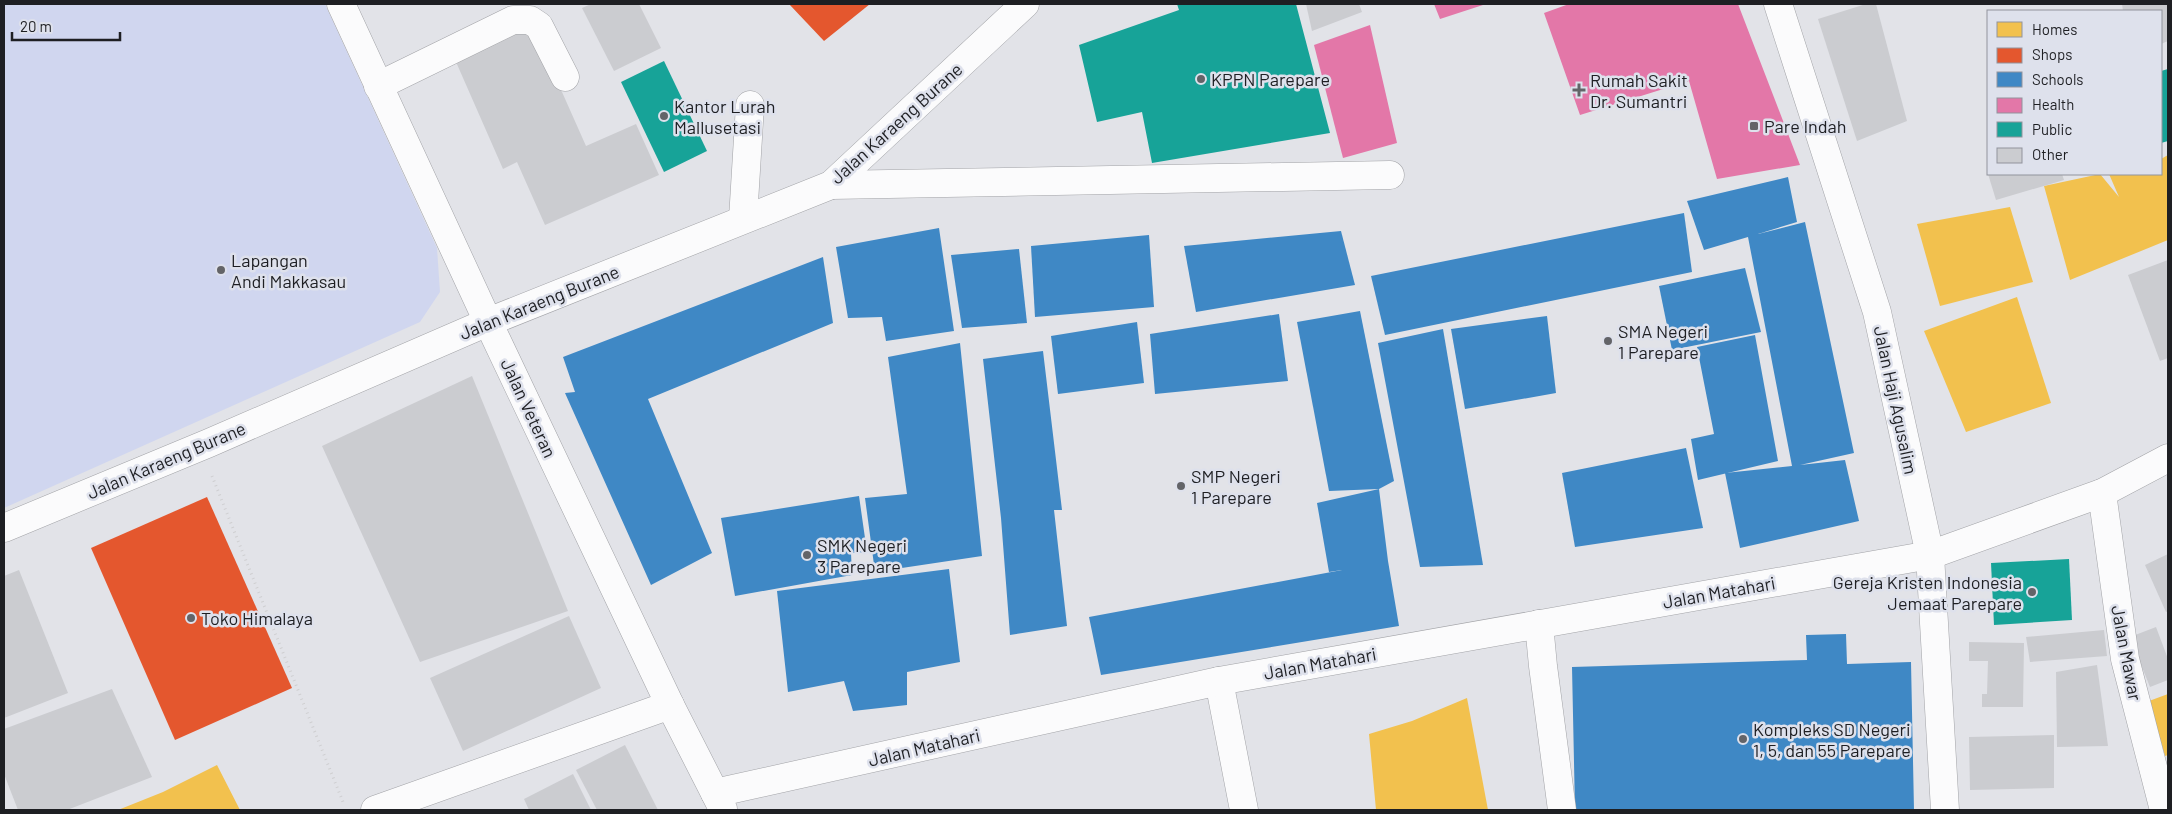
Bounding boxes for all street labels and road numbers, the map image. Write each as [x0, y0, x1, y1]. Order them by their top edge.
street label: Jalan Karaeng Burane [825, 58, 967, 188]
street label: Jalan Karaeng Burane [456, 260, 622, 344]
street label: Jalan Haji Agusalim [1870, 324, 1922, 476]
street label: Jalan Veteran [496, 355, 562, 461]
street label: Jalan Karaeng Burane [83, 417, 249, 503]
street label: Jalan Matahari [1661, 571, 1777, 613]
street label: Jalan Mawar [2107, 603, 2147, 703]
street label: Jalan Matahari [1262, 642, 1378, 684]
street label: Jalan Matahari [866, 723, 982, 771]

